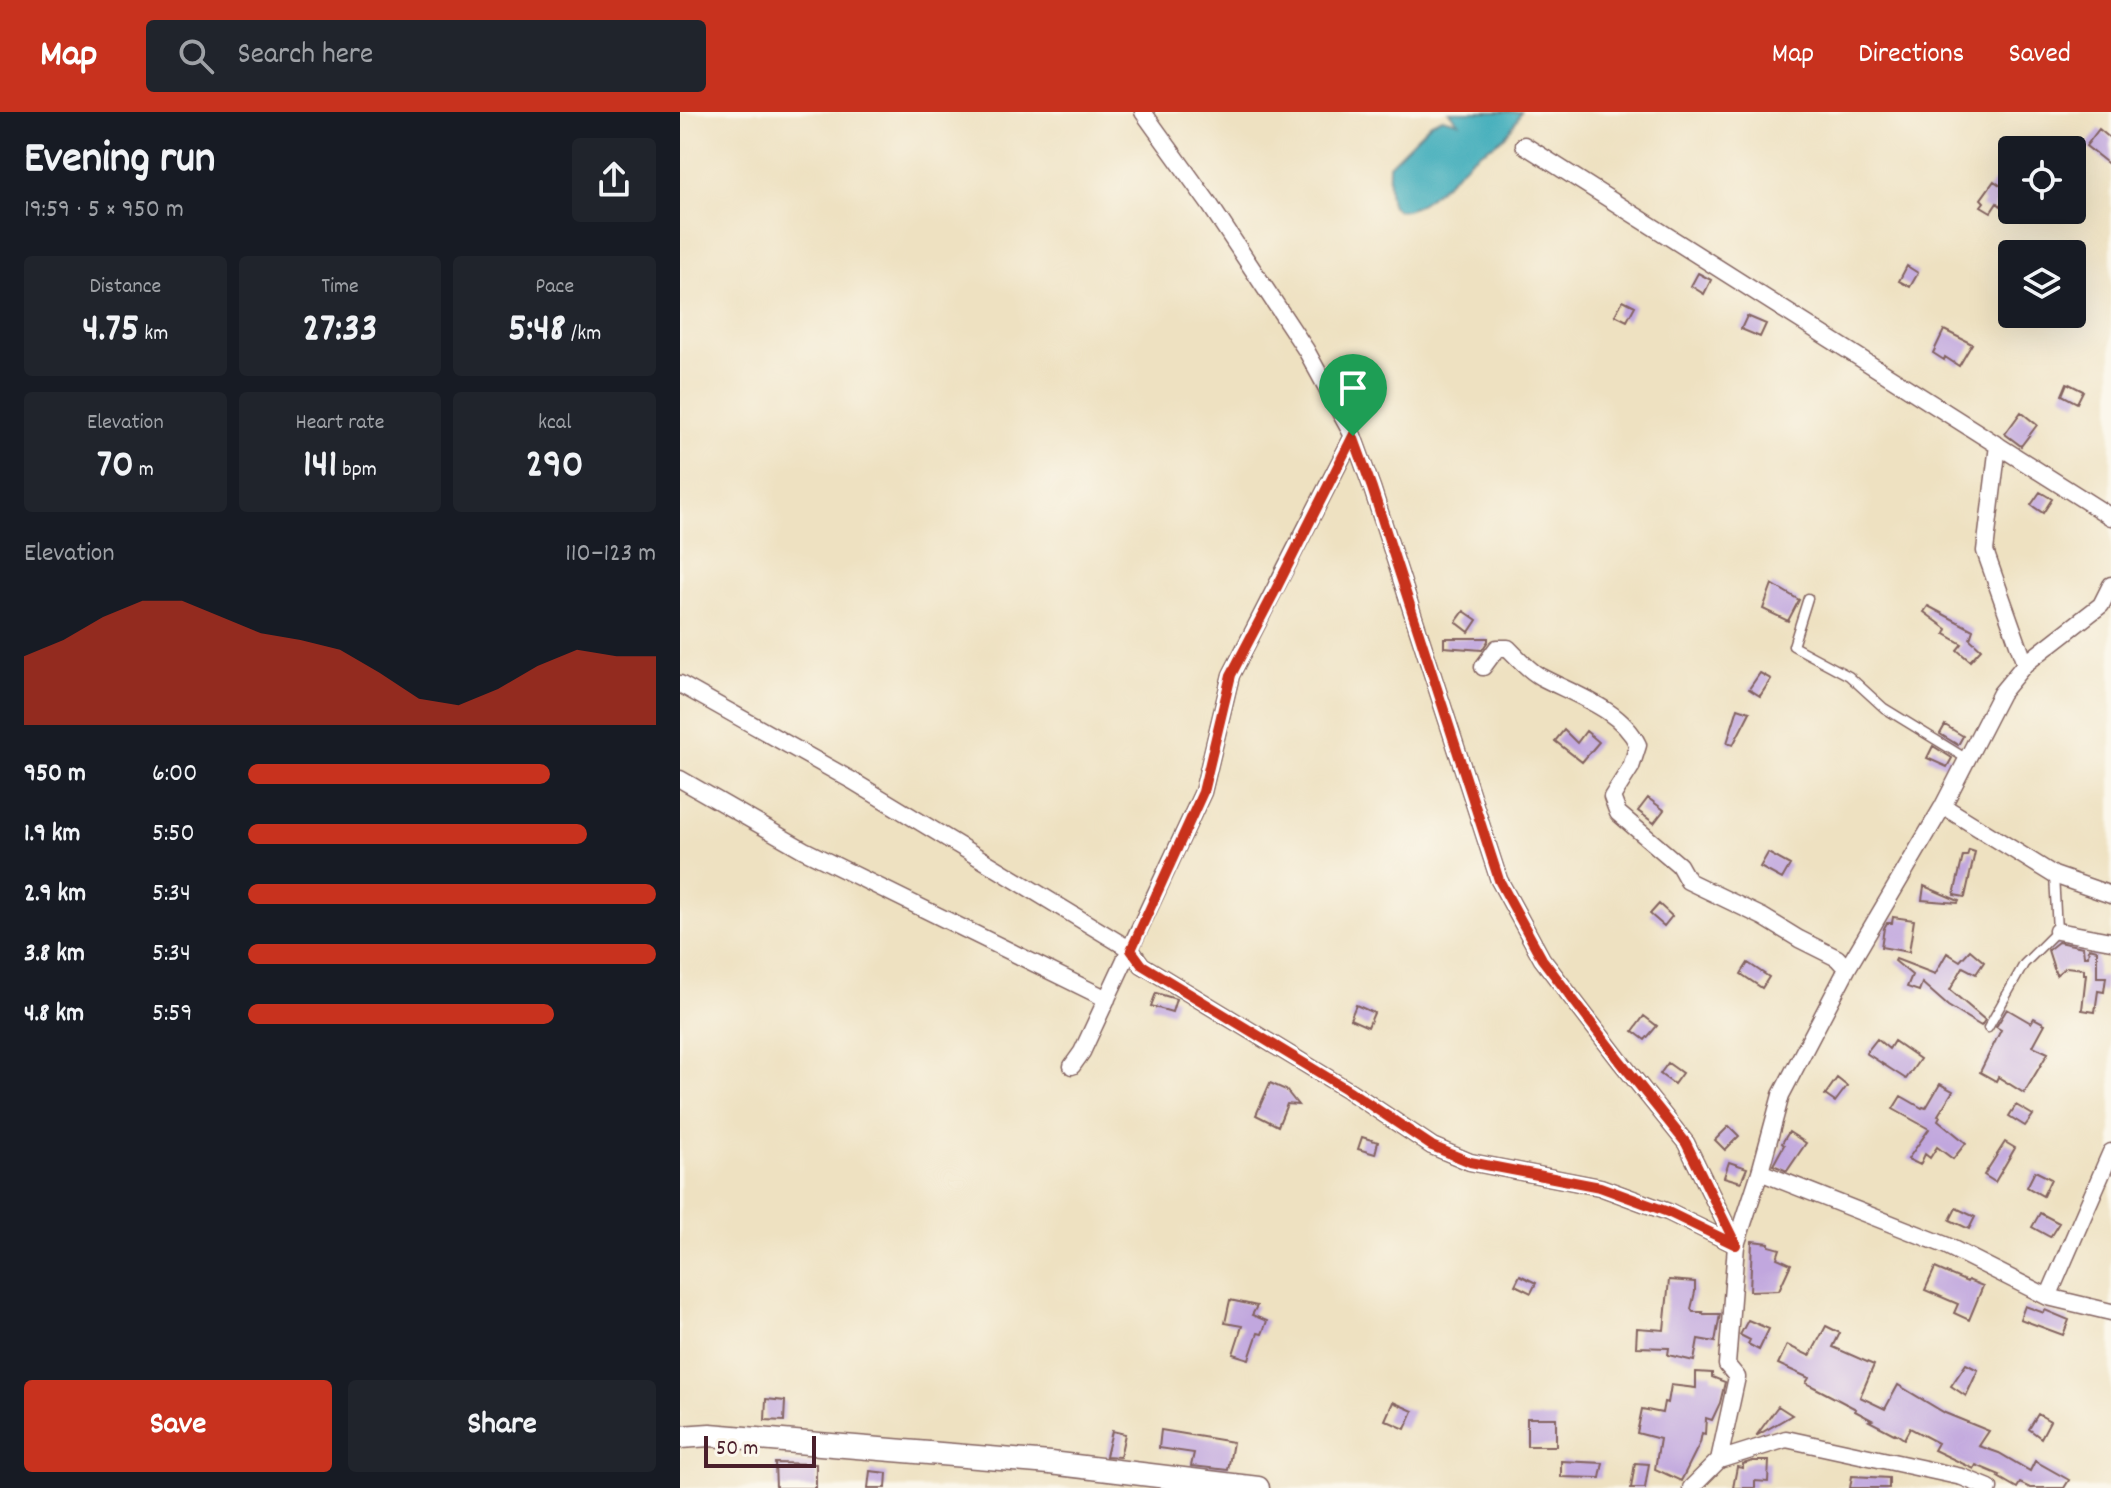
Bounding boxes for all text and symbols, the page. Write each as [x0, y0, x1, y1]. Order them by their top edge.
search box [146, 20, 706, 92]
text: Map [40, 29, 98, 84]
icon: search [174, 34, 218, 78]
text: Search here [238, 35, 373, 78]
text: Map [1772, 36, 1814, 76]
text: Directions [1858, 36, 1964, 76]
text: Saved [2008, 36, 2071, 76]
text: Evening run [24, 130, 215, 193]
map controls [1998, 136, 2086, 328]
button: locate [1998, 136, 2086, 224]
button: share [572, 138, 656, 222]
text: 19:59 · 5 × 950 m [24, 192, 184, 229]
button: layers [1998, 240, 2086, 328]
text: Distance [89, 272, 161, 303]
text: Time [321, 272, 359, 303]
text: Pace [535, 272, 574, 303]
text: 4.75 [82, 303, 139, 360]
text: 27:33 [303, 303, 377, 360]
text: 5:48 [508, 303, 566, 360]
text: km [139, 319, 168, 350]
text: /km [566, 319, 601, 350]
pin [1319, 354, 1387, 436]
icon: arrive [1331, 366, 1375, 410]
text: Elevation [87, 408, 164, 439]
text: Heart rate [296, 408, 384, 439]
text: kcal [538, 408, 571, 439]
text: 70 [97, 439, 134, 496]
text: 141 [303, 439, 337, 496]
text: 290 [526, 439, 583, 496]
text: m [134, 455, 154, 486]
text: bpm [337, 455, 377, 486]
text: Elevation [24, 536, 114, 573]
text: 110–123 m [565, 536, 656, 573]
text: 950 m [24, 756, 86, 793]
text: 6:00 [152, 756, 197, 793]
text: 1.9 km [24, 816, 80, 853]
text: 5:50 [152, 816, 195, 853]
text: 2.9 km [24, 876, 86, 913]
text: 5:34 [152, 876, 191, 913]
text: 3.8 km [24, 936, 85, 973]
text: 5:34 [152, 936, 191, 973]
text: 4.8 km [24, 996, 84, 1033]
text: 5:59 [152, 996, 192, 1033]
button: Save [24, 1380, 332, 1472]
button: Share [348, 1380, 656, 1472]
scale bar [704, 1432, 816, 1468]
text: 50 m [716, 1434, 758, 1465]

